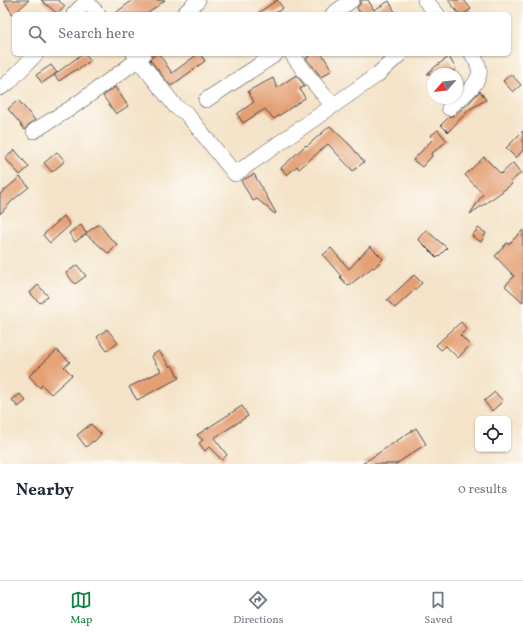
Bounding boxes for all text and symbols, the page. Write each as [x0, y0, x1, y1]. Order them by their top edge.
search box [12, 12, 511, 56]
icon: search [26, 23, 48, 45]
text: Search here [58, 24, 135, 45]
north arrow [427, 68, 463, 104]
map controls [475, 416, 511, 452]
button: locate [475, 416, 511, 452]
text: Nearby [16, 479, 74, 502]
text: 0 results [458, 481, 507, 499]
tab: Map [70, 589, 92, 628]
tab: Directions [233, 589, 284, 628]
tab: Saved [424, 589, 453, 628]

